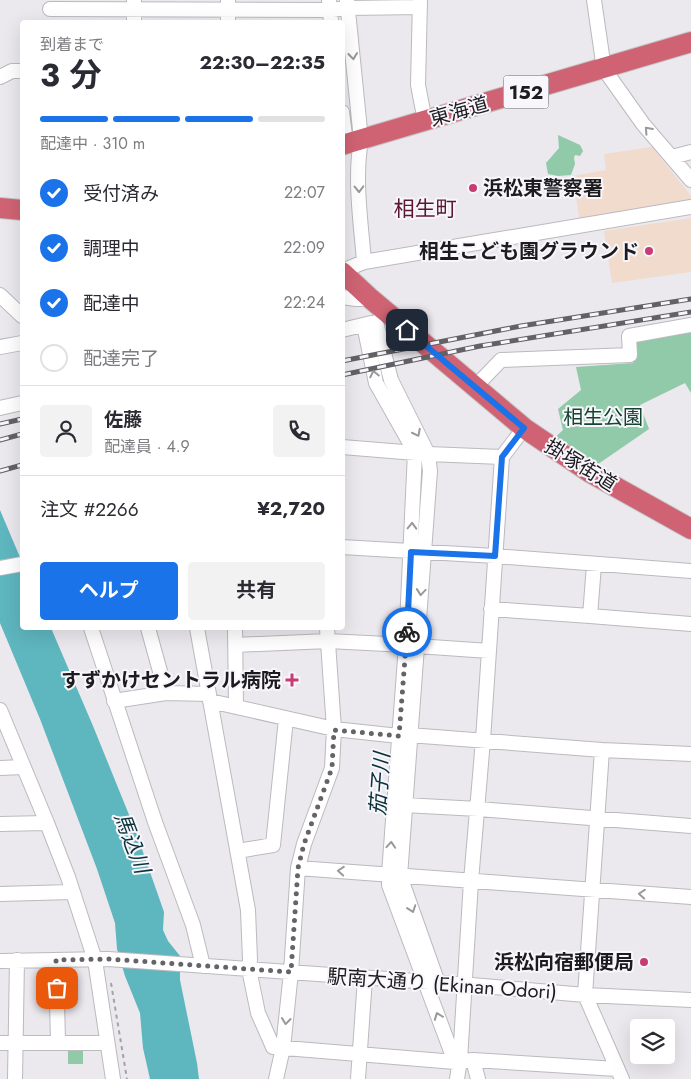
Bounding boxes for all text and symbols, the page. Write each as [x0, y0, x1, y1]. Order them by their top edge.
text: 到着まで [40, 33, 104, 56]
text: 22:30–22:35 [200, 49, 325, 76]
text: 3 分 [40, 52, 101, 98]
one-way arrow [347, 53, 358, 61]
road number: 152 [504, 75, 548, 108]
street label: 東海道 [426, 89, 492, 134]
one-way arrow [645, 126, 654, 135]
text: 配達中 · 310 m [40, 132, 145, 155]
place label: 浜松東警察署 [483, 174, 603, 203]
icon: check [40, 179, 68, 207]
text: 受付済み [83, 180, 159, 207]
text: 22:07 [284, 181, 325, 204]
marker: 浜松東警察署 [467, 182, 479, 194]
one-way arrow [353, 185, 364, 193]
district label: 相生町 [394, 194, 457, 224]
icon: check [40, 234, 68, 262]
text: 調理中 [83, 235, 140, 262]
text: 22:09 [283, 236, 325, 259]
place label: 相生こども園グラウンド [419, 237, 639, 266]
marker: 相生こども園グラウンド [643, 245, 655, 257]
icon: check [40, 289, 68, 317]
text: 配達中 [83, 290, 140, 317]
text: 22:24 [284, 291, 325, 314]
pin [386, 309, 428, 351]
icon: home [393, 316, 421, 344]
text: 配達完了 [83, 345, 159, 372]
one-way arrow [369, 369, 380, 378]
park label: 相生公園 [563, 403, 643, 432]
button: person [40, 405, 92, 457]
button: phone [273, 405, 325, 457]
text: 佐藤 [104, 406, 142, 433]
one-way arrow [411, 428, 421, 437]
street label: 掛塚街道 [539, 432, 622, 499]
text: 配達員 · 4.9 [104, 435, 190, 458]
text: ¥2,720 [257, 495, 325, 522]
text: 注文 #2266 [40, 496, 139, 523]
one-way arrow [407, 522, 417, 530]
button: ヘルプ [40, 562, 178, 620]
button: 共有 [188, 562, 325, 620]
one-way arrow [416, 588, 427, 596]
courier [382, 607, 432, 657]
icon: bike [393, 618, 421, 646]
place label: すずかけセントラル病院 [61, 666, 281, 695]
marker: すずかけセントラル病院 [285, 673, 299, 687]
water label: 茄子川 [363, 750, 397, 816]
water label: 馬込川 [107, 808, 158, 880]
one-way arrow [385, 841, 396, 849]
one-way arrow [337, 865, 345, 876]
one-way arrow [638, 889, 646, 900]
one-way arrow [406, 905, 416, 913]
place label: 浜松向宿郵便局 [494, 948, 634, 977]
marker: 浜松向宿郵便局 [638, 956, 650, 968]
street label: 駅南大通り (Ekinan Odori) [326, 962, 558, 1007]
pin [36, 967, 78, 1009]
icon: bag [43, 974, 71, 1002]
one-way arrow [434, 1012, 444, 1021]
one-way arrow [281, 1017, 292, 1025]
map controls [630, 1019, 675, 1064]
button: layers [630, 1019, 675, 1064]

